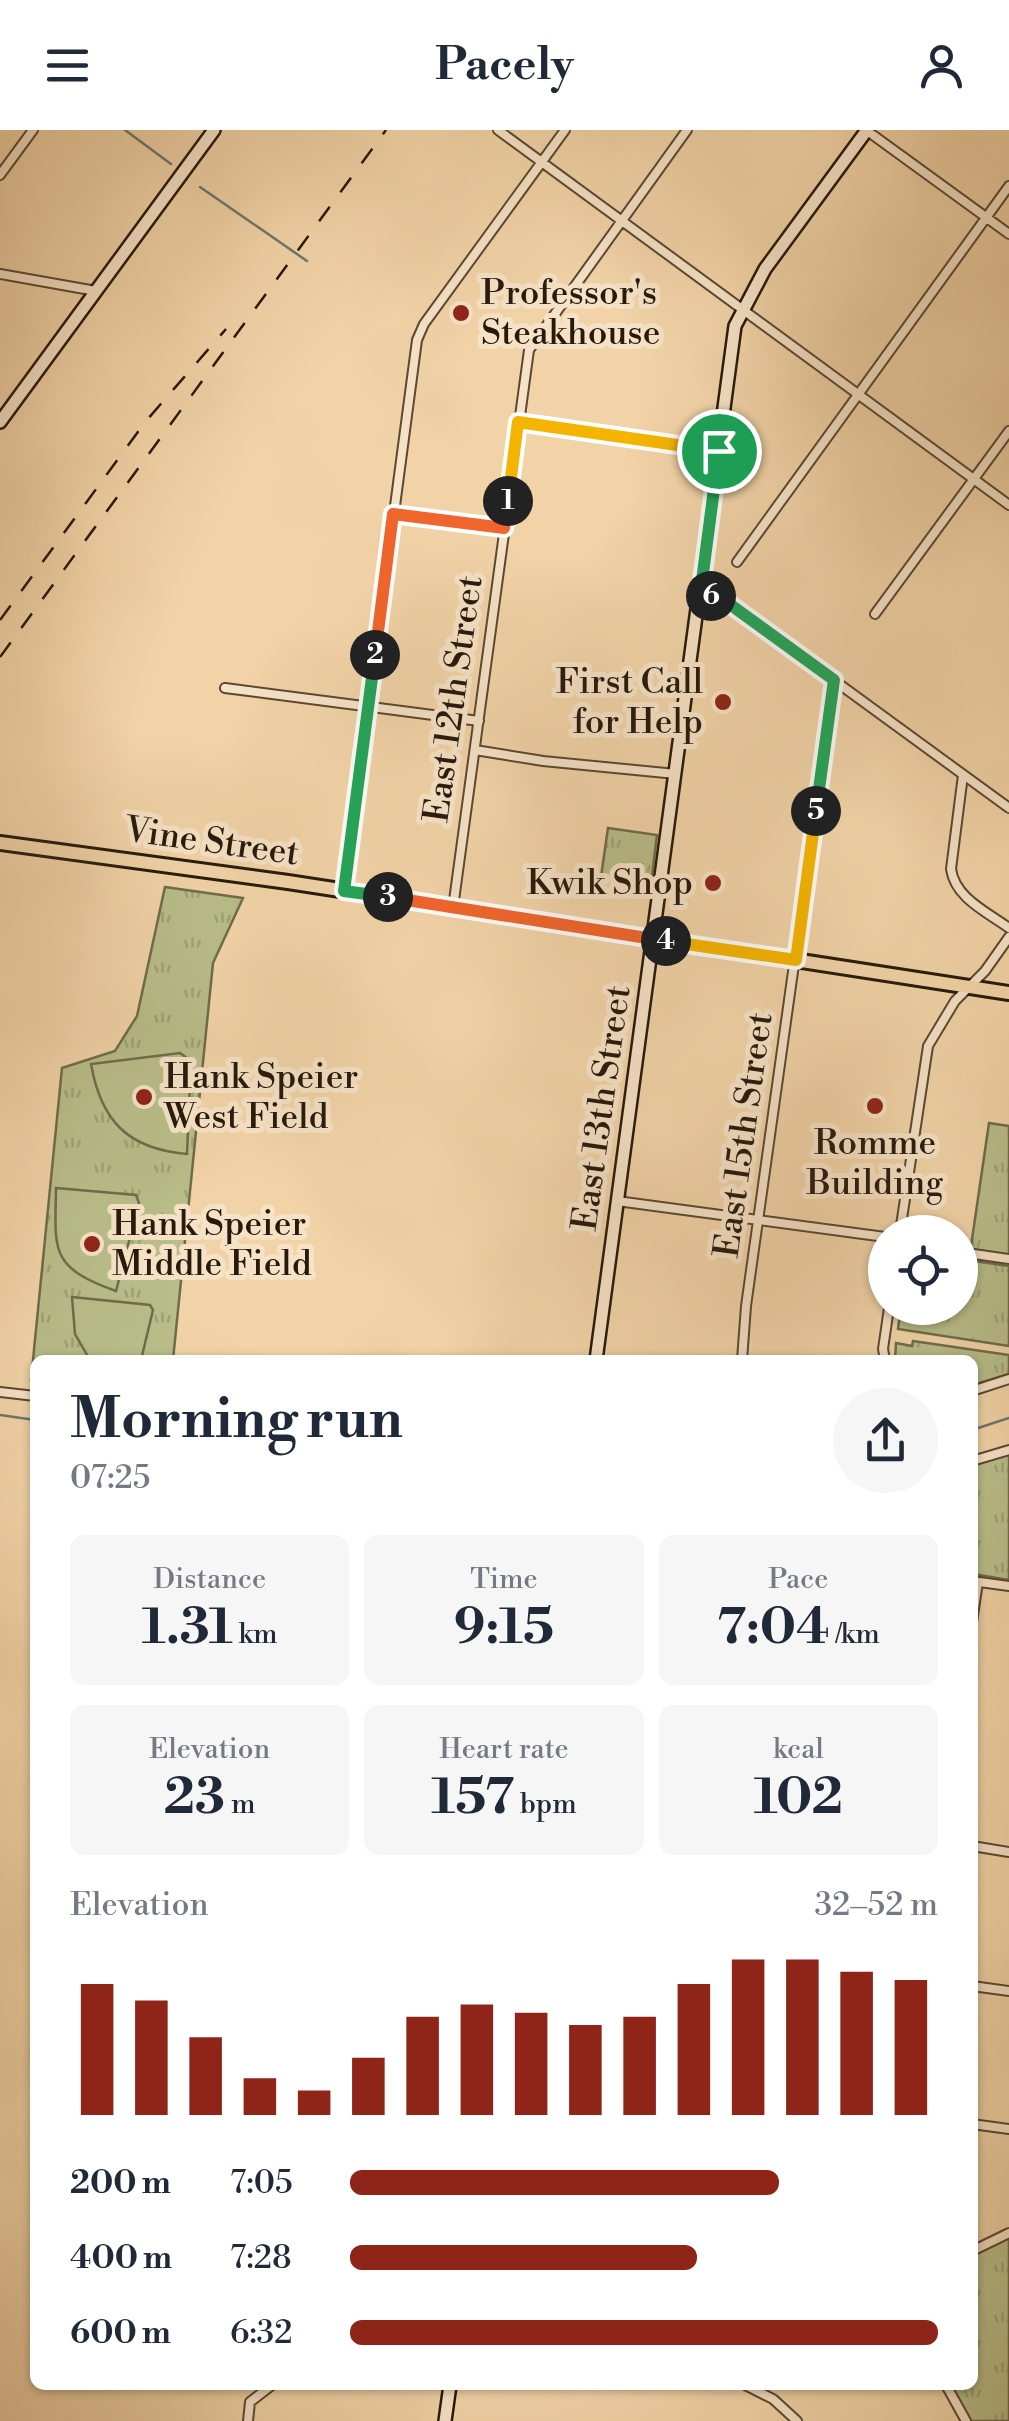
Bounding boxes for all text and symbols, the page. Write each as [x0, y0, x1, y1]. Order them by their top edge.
text: Pacely [435, 37, 574, 94]
icon: menu [40, 38, 95, 93]
icon: person [914, 38, 969, 93]
place label: Professor's Steakhouse [481, 272, 660, 355]
marker: Professor's Steakhouse [450, 302, 472, 324]
pin [677, 409, 762, 494]
icon: arrive [692, 424, 747, 479]
pin: 1 [483, 476, 533, 526]
text: 1 [501, 483, 515, 518]
pin: 6 [686, 571, 736, 621]
street label: East 12th Street [415, 573, 493, 825]
text: 6 [702, 578, 720, 613]
pin: 2 [350, 630, 400, 680]
text: 2 [366, 637, 384, 672]
place label: First Call for Help [556, 661, 703, 744]
marker: First Call for Help [712, 691, 734, 713]
pin: 5 [791, 786, 841, 836]
text: 5 [807, 793, 825, 828]
street label: Vine Street [121, 808, 302, 875]
place label: Kwik Shop [526, 862, 693, 905]
pin: 3 [363, 872, 413, 922]
marker: Kwik Shop [702, 872, 724, 894]
text: 3 [380, 879, 396, 914]
pin: 4 [641, 916, 691, 966]
text: 4 [657, 923, 675, 958]
street label: East 13th Street [563, 982, 641, 1234]
street label: East 15th Street [705, 1010, 783, 1260]
place label: Hank Speier West Field [163, 1056, 358, 1139]
marker: Hank Speier West Field [133, 1086, 155, 1108]
marker: Romme Building [864, 1095, 886, 1117]
place label: Romme Building [806, 1122, 943, 1205]
place label: Hank Speier Middle Field [112, 1203, 312, 1286]
map controls [868, 1215, 978, 1325]
button: locate [868, 1215, 978, 1325]
marker: Hank Speier Middle Field [81, 1233, 103, 1255]
text: Morning run [70, 1386, 403, 1455]
button: share [833, 1388, 938, 1493]
text: 07:25 [70, 1458, 150, 1498]
text: Distance [153, 1562, 266, 1597]
text: Time [470, 1562, 538, 1597]
text: Pace [768, 1562, 828, 1597]
text: 1.31 [142, 1597, 233, 1659]
text: 9:15 [454, 1597, 554, 1659]
text: 7:04 [717, 1597, 830, 1659]
text: km [233, 1617, 278, 1652]
text: /km [830, 1617, 880, 1652]
text: Elevation [149, 1732, 270, 1767]
text: Heart rate [439, 1732, 569, 1767]
text: kcal [773, 1732, 824, 1767]
text: 23 [164, 1767, 225, 1829]
text: 157 [431, 1767, 514, 1829]
text: 102 [754, 1767, 843, 1829]
text: m [225, 1787, 255, 1822]
text: bpm [514, 1787, 577, 1822]
text: Elevation [70, 1885, 209, 1925]
text: 32–52 m [814, 1885, 938, 1925]
text: 200 m [70, 2163, 171, 2203]
text: 7:05 [230, 2163, 293, 2203]
text: 400 m [70, 2238, 172, 2278]
text: 7:28 [230, 2238, 292, 2278]
text: 600 m [70, 2313, 171, 2353]
text: 6:32 [230, 2313, 293, 2353]

